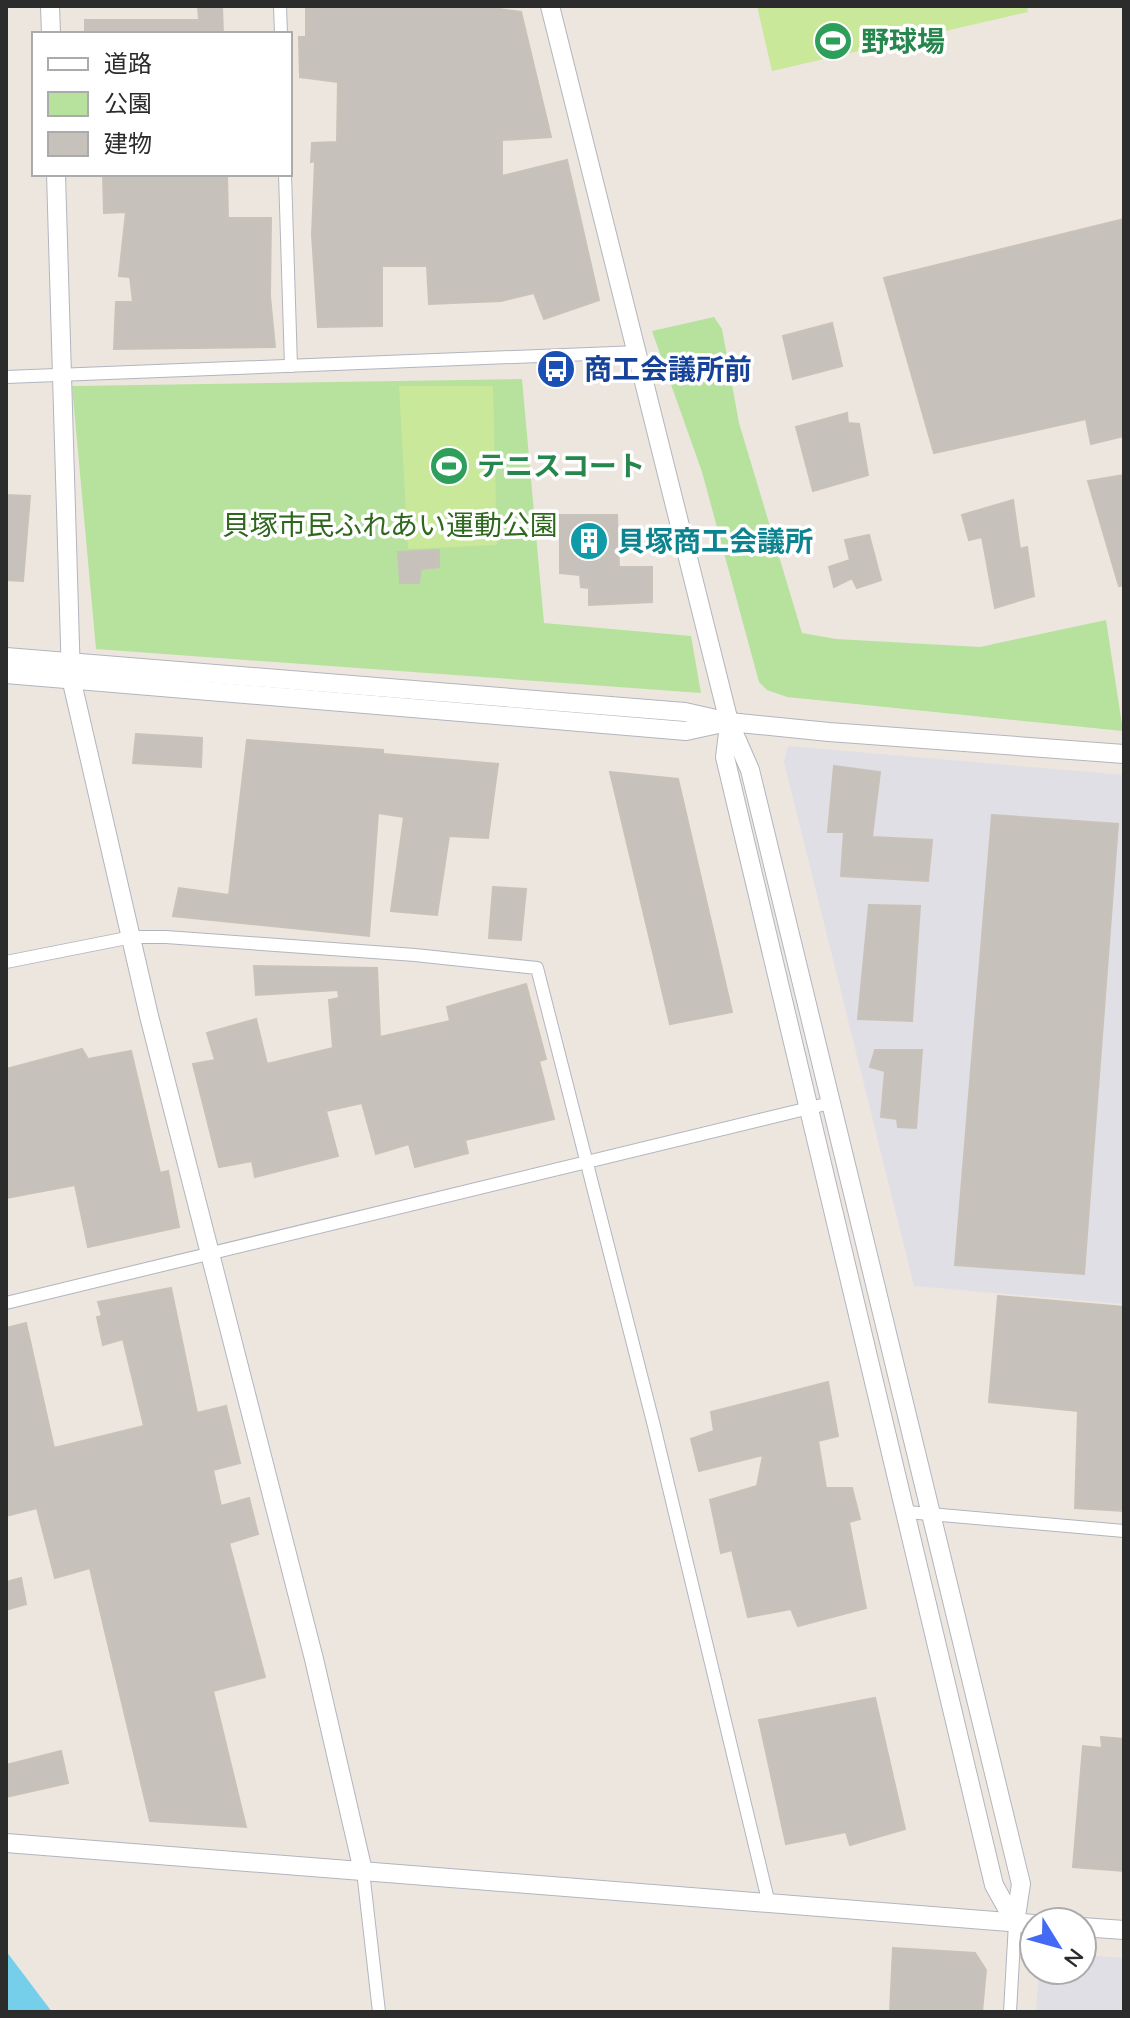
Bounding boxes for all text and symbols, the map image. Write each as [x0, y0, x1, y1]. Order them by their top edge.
sports icon: 野球場 [812, 20, 854, 62]
place label: 野球場 [861, 23, 945, 58]
legend [32, 32, 292, 176]
text: 道路 [104, 48, 152, 78]
text: 公園 [104, 88, 152, 118]
text: 建物 [104, 128, 152, 158]
bus stop icon: 商工会議所前 [535, 348, 577, 390]
place label: 商工会議所前 [584, 351, 752, 386]
sports icon: テニスコート [428, 445, 470, 487]
place label: テニスコート [477, 448, 645, 483]
park label: 貝塚市民ふれあい運動公園 [222, 507, 558, 542]
building icon: 貝塚商工会議所 [568, 520, 610, 562]
place label: 貝塚商工会議所 [617, 523, 813, 558]
north arrow [1018, 1906, 1098, 1986]
text: N [1058, 1943, 1090, 1973]

